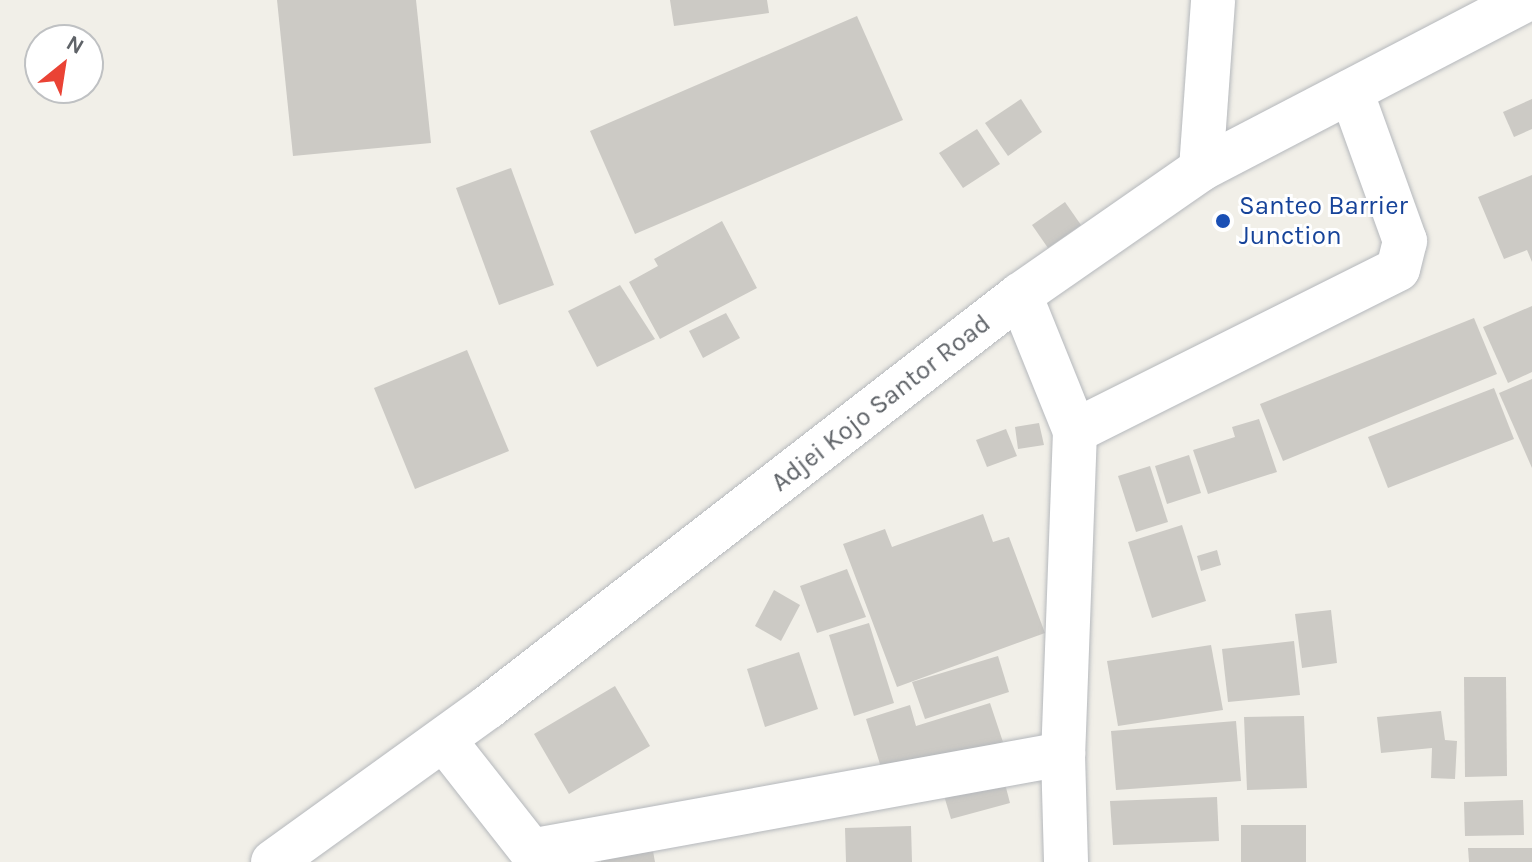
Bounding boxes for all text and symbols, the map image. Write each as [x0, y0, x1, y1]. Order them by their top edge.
north arrow [24, 24, 104, 104]
text: N [62, 30, 88, 60]
place label: Santeo Barrier Junction [1239, 190, 1408, 252]
marker: Santeo Barrier Junction [1214, 212, 1232, 230]
street label: Adjei Kojo Santor Road [765, 308, 997, 498]

